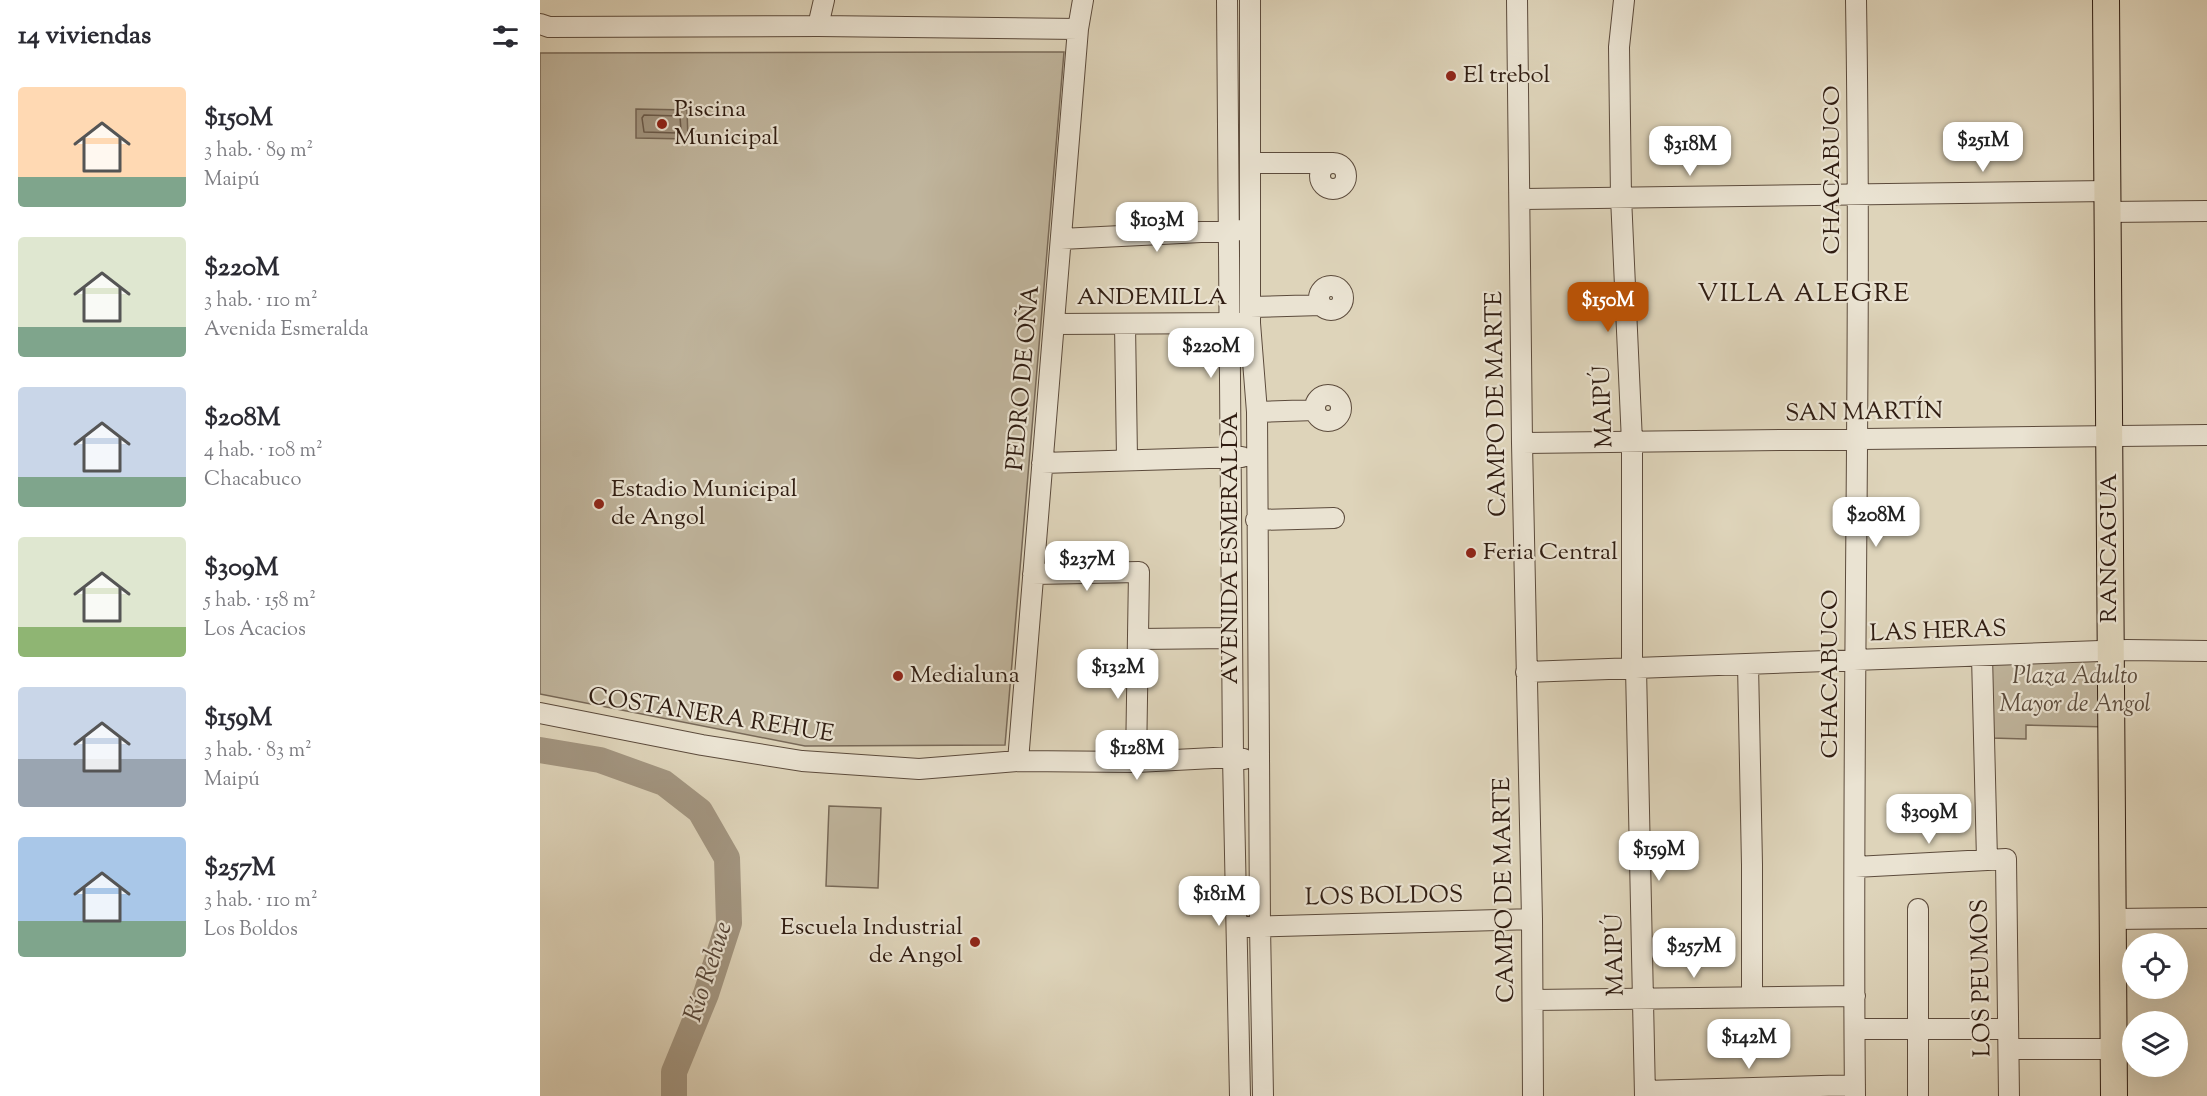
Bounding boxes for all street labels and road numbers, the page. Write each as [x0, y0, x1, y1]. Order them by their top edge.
street label: CHACABUCO [1816, 86, 1850, 254]
street label: ANDEMILLA [1077, 281, 1228, 315]
street label: PEDRO DE OÑA [999, 283, 1049, 472]
street label: CAMPO DE MARTE [1478, 290, 1516, 517]
street label: MAIPÚ [1586, 365, 1622, 449]
street label: SAN MARTÍN [1785, 395, 1943, 431]
street label: AVENIDA ESMERALDA [1214, 411, 1248, 684]
street label: RANCAGUA [2093, 473, 2127, 623]
street label: CHACABUCO [1814, 590, 1848, 758]
street label: LAS HERAS [1869, 613, 2007, 651]
street label: COSTANERA REHUE [586, 680, 837, 752]
street label: CAMPO DE MARTE [1486, 776, 1524, 1003]
street label: LOS BOLDOS [1305, 879, 1463, 915]
street label: LOS PEUMOS [1964, 898, 2000, 1058]
street label: MAIPÚ [1598, 913, 1634, 997]

